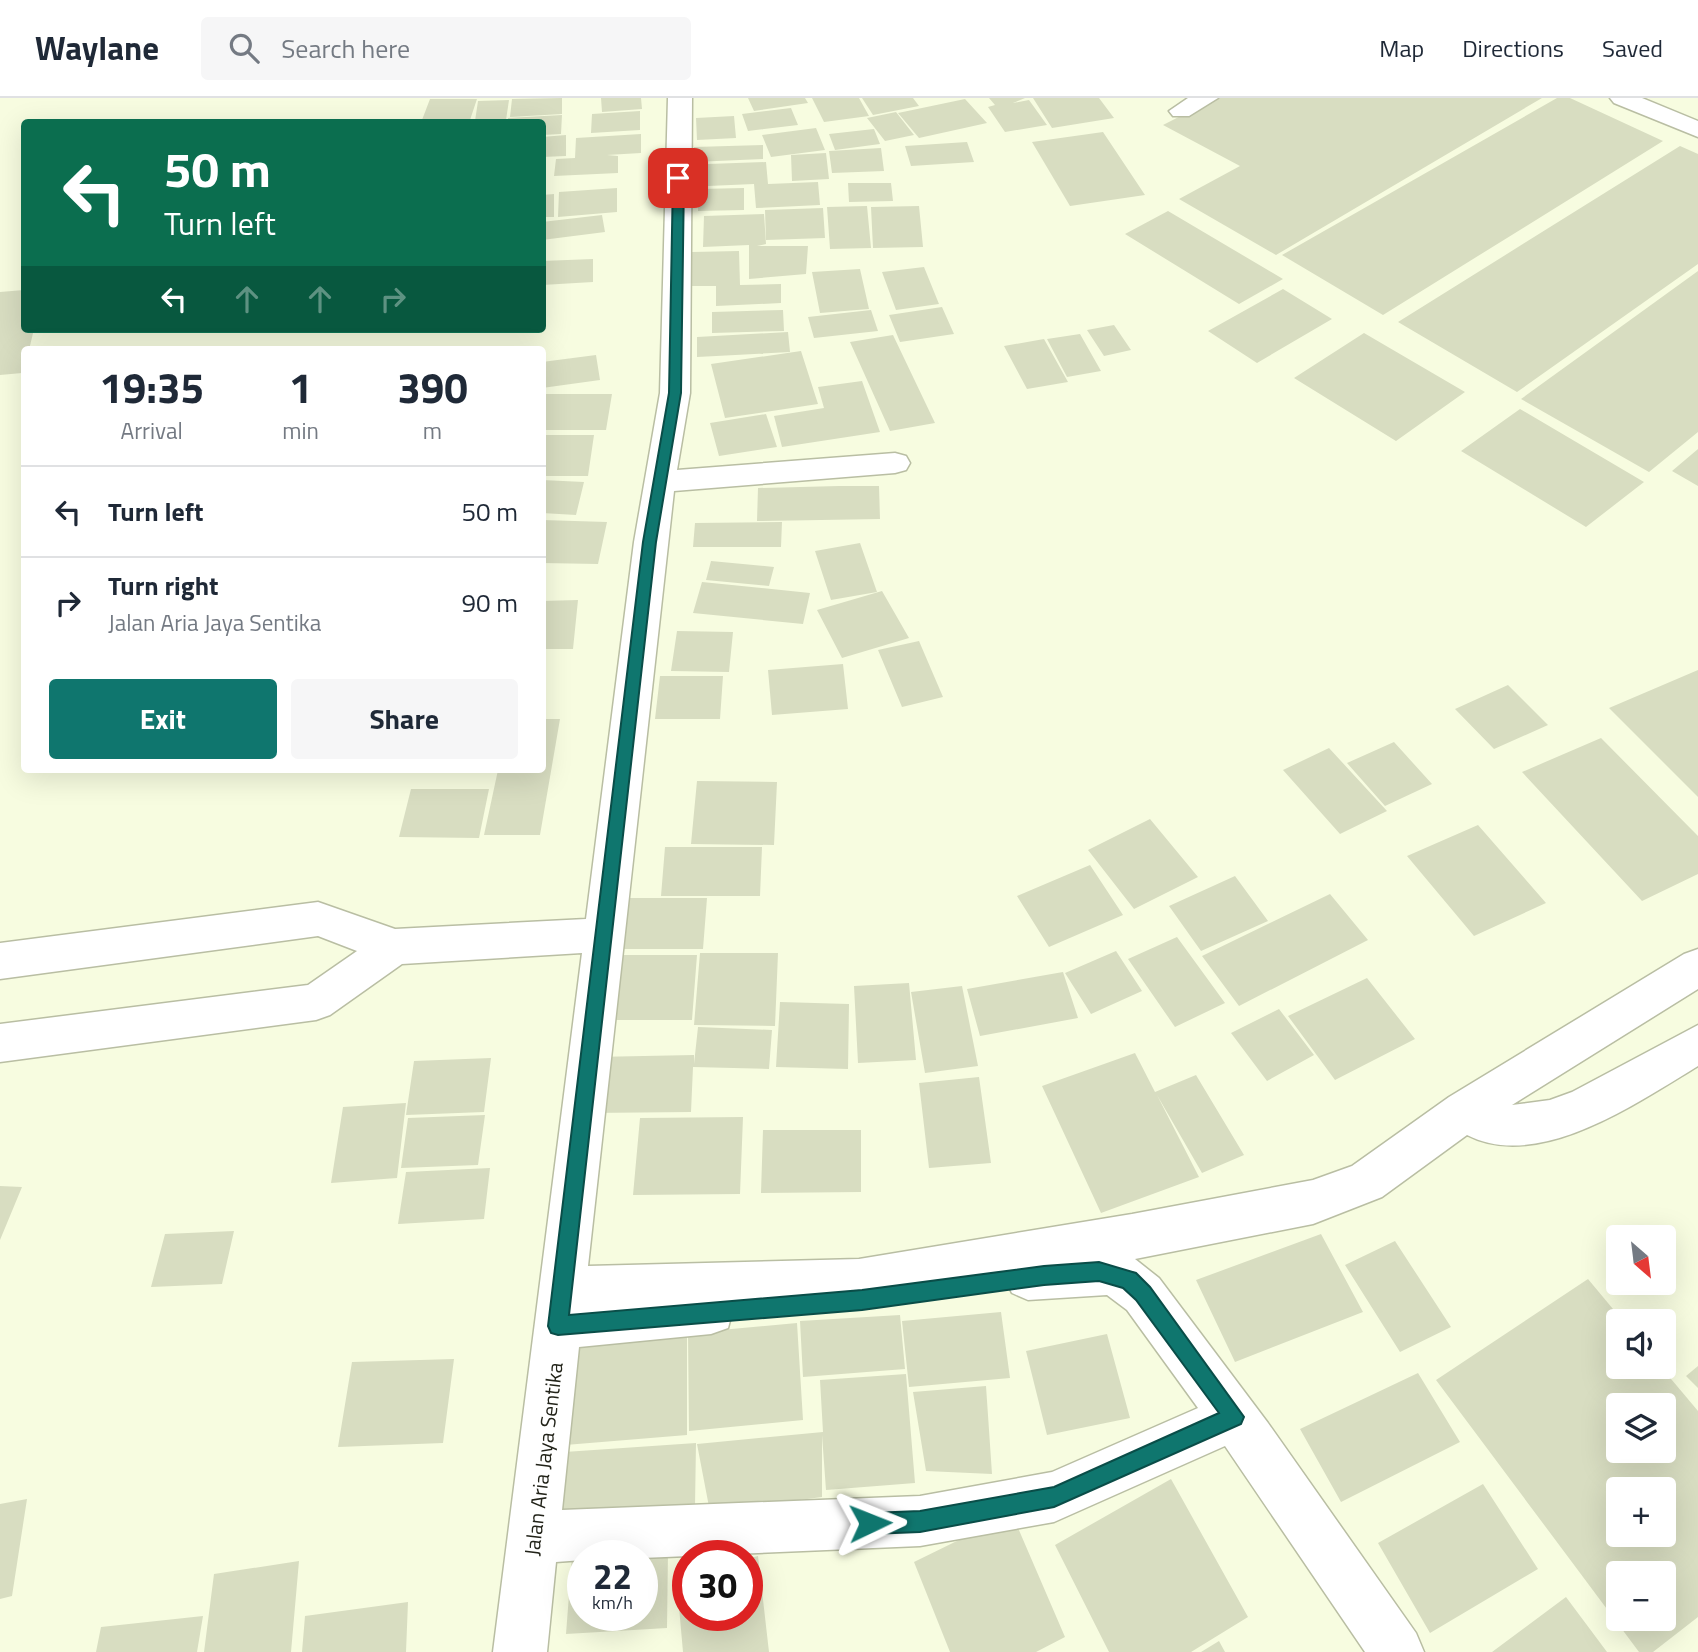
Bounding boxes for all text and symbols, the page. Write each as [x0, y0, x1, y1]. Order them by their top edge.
search box [201, 17, 691, 80]
text: Waylane [35, 23, 159, 73]
icon: search [225, 29, 263, 67]
text: Search here [281, 29, 410, 68]
text: Map [1379, 30, 1424, 66]
text: Directions [1462, 30, 1564, 66]
text: Saved [1602, 30, 1663, 66]
text: 50 m [164, 131, 271, 206]
icon: left [49, 147, 140, 238]
pin [648, 148, 708, 208]
icon: arrive [659, 159, 697, 197]
text: Turn left [164, 199, 276, 247]
icon: left [155, 280, 193, 318]
icon: ahead [228, 280, 266, 318]
icon: ahead [301, 280, 339, 318]
icon: right [374, 280, 412, 318]
text: 19:35 [99, 355, 204, 419]
text: 1 [289, 355, 312, 419]
text: 390 [397, 355, 468, 419]
text: Arrival [120, 413, 183, 448]
text: min [282, 413, 319, 448]
text: m [423, 413, 442, 448]
text: Turn left [108, 492, 203, 531]
text: 50 m [461, 492, 518, 531]
icon: left [49, 493, 87, 531]
text: Turn right [108, 566, 219, 605]
text: 90 m [461, 583, 518, 622]
icon: right [49, 584, 87, 622]
text: Jalan Aria Jaya Sentika [108, 605, 321, 640]
button: Exit [49, 679, 277, 759]
button: Share [291, 679, 518, 759]
north arrow [1606, 1225, 1676, 1295]
map controls [1606, 1225, 1676, 1631]
button: sound [1606, 1309, 1676, 1379]
street label: Jalan Aria Jaya Sentika [515, 1360, 571, 1558]
button: layers [1606, 1393, 1676, 1463]
button: + [1606, 1477, 1676, 1547]
position arrow [833, 1486, 907, 1560]
speed limit sign: 30 [672, 1540, 763, 1631]
text: 22 [593, 1549, 632, 1603]
button: − [1606, 1561, 1676, 1631]
text: km/h [592, 1589, 633, 1616]

